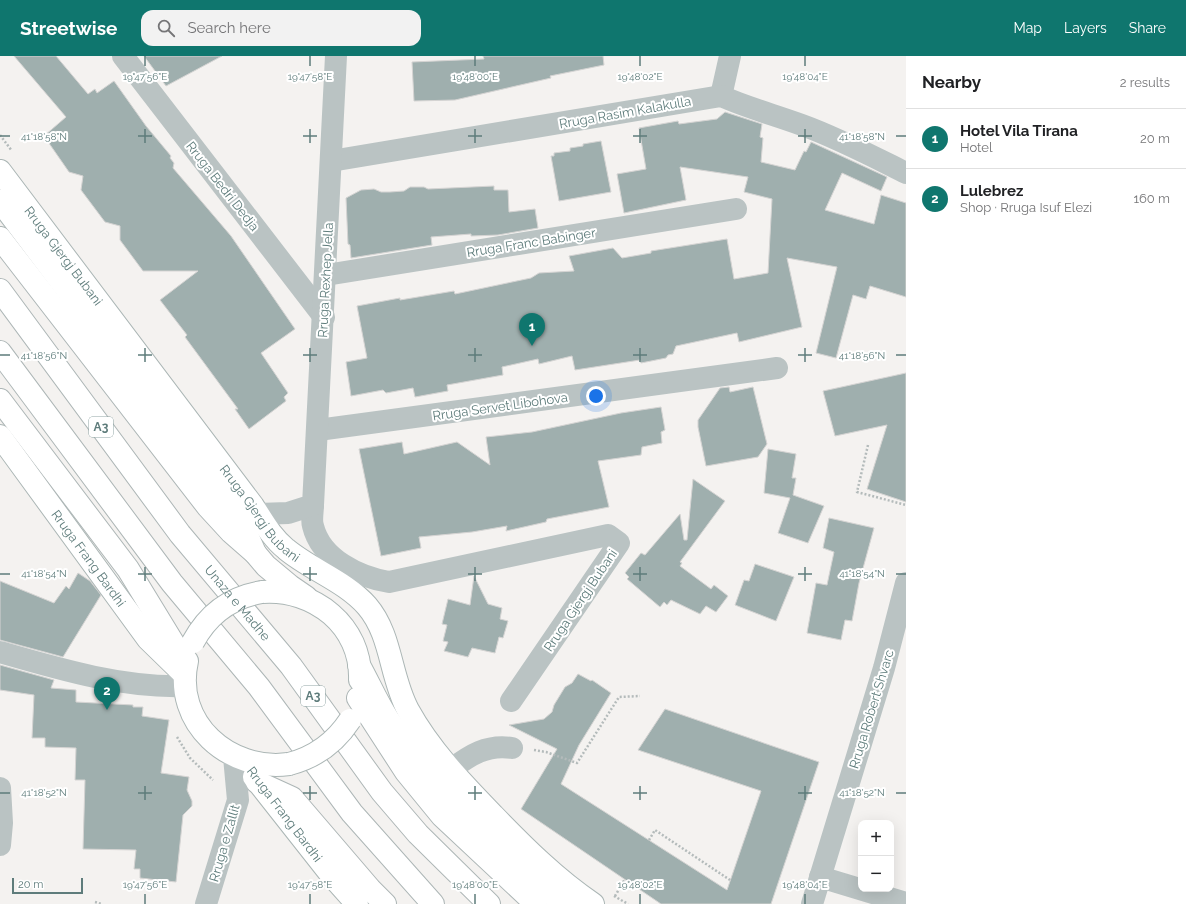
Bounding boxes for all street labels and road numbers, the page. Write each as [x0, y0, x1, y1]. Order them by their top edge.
street label: Rruga Rasim Kalakulla [558, 93, 692, 131]
street label: Rruga Bedri Dedja [183, 139, 262, 234]
street label: Rruga Gjergj Bubani [21, 203, 106, 308]
street label: Rruga Rexhep Jella [315, 222, 336, 338]
street label: Rruga Franc Babinger [466, 225, 597, 260]
street label: Rruga Servet Libohova [432, 390, 569, 423]
road number: A3 [89, 417, 113, 437]
street label: Rruga Gjergj Bubani [217, 462, 303, 565]
street label: Rruga Frang Bardhi [48, 507, 129, 609]
street label: Rruga Gjergj Bubani [541, 546, 620, 654]
street label: Unaza e Madhe [201, 562, 274, 644]
street label: Rruga Robert Shvarc [846, 648, 897, 770]
road number: A3 [301, 686, 325, 706]
street label: Rruga Frang Bardhi [244, 764, 325, 865]
street label: Rruga e Zallit [206, 802, 243, 883]

